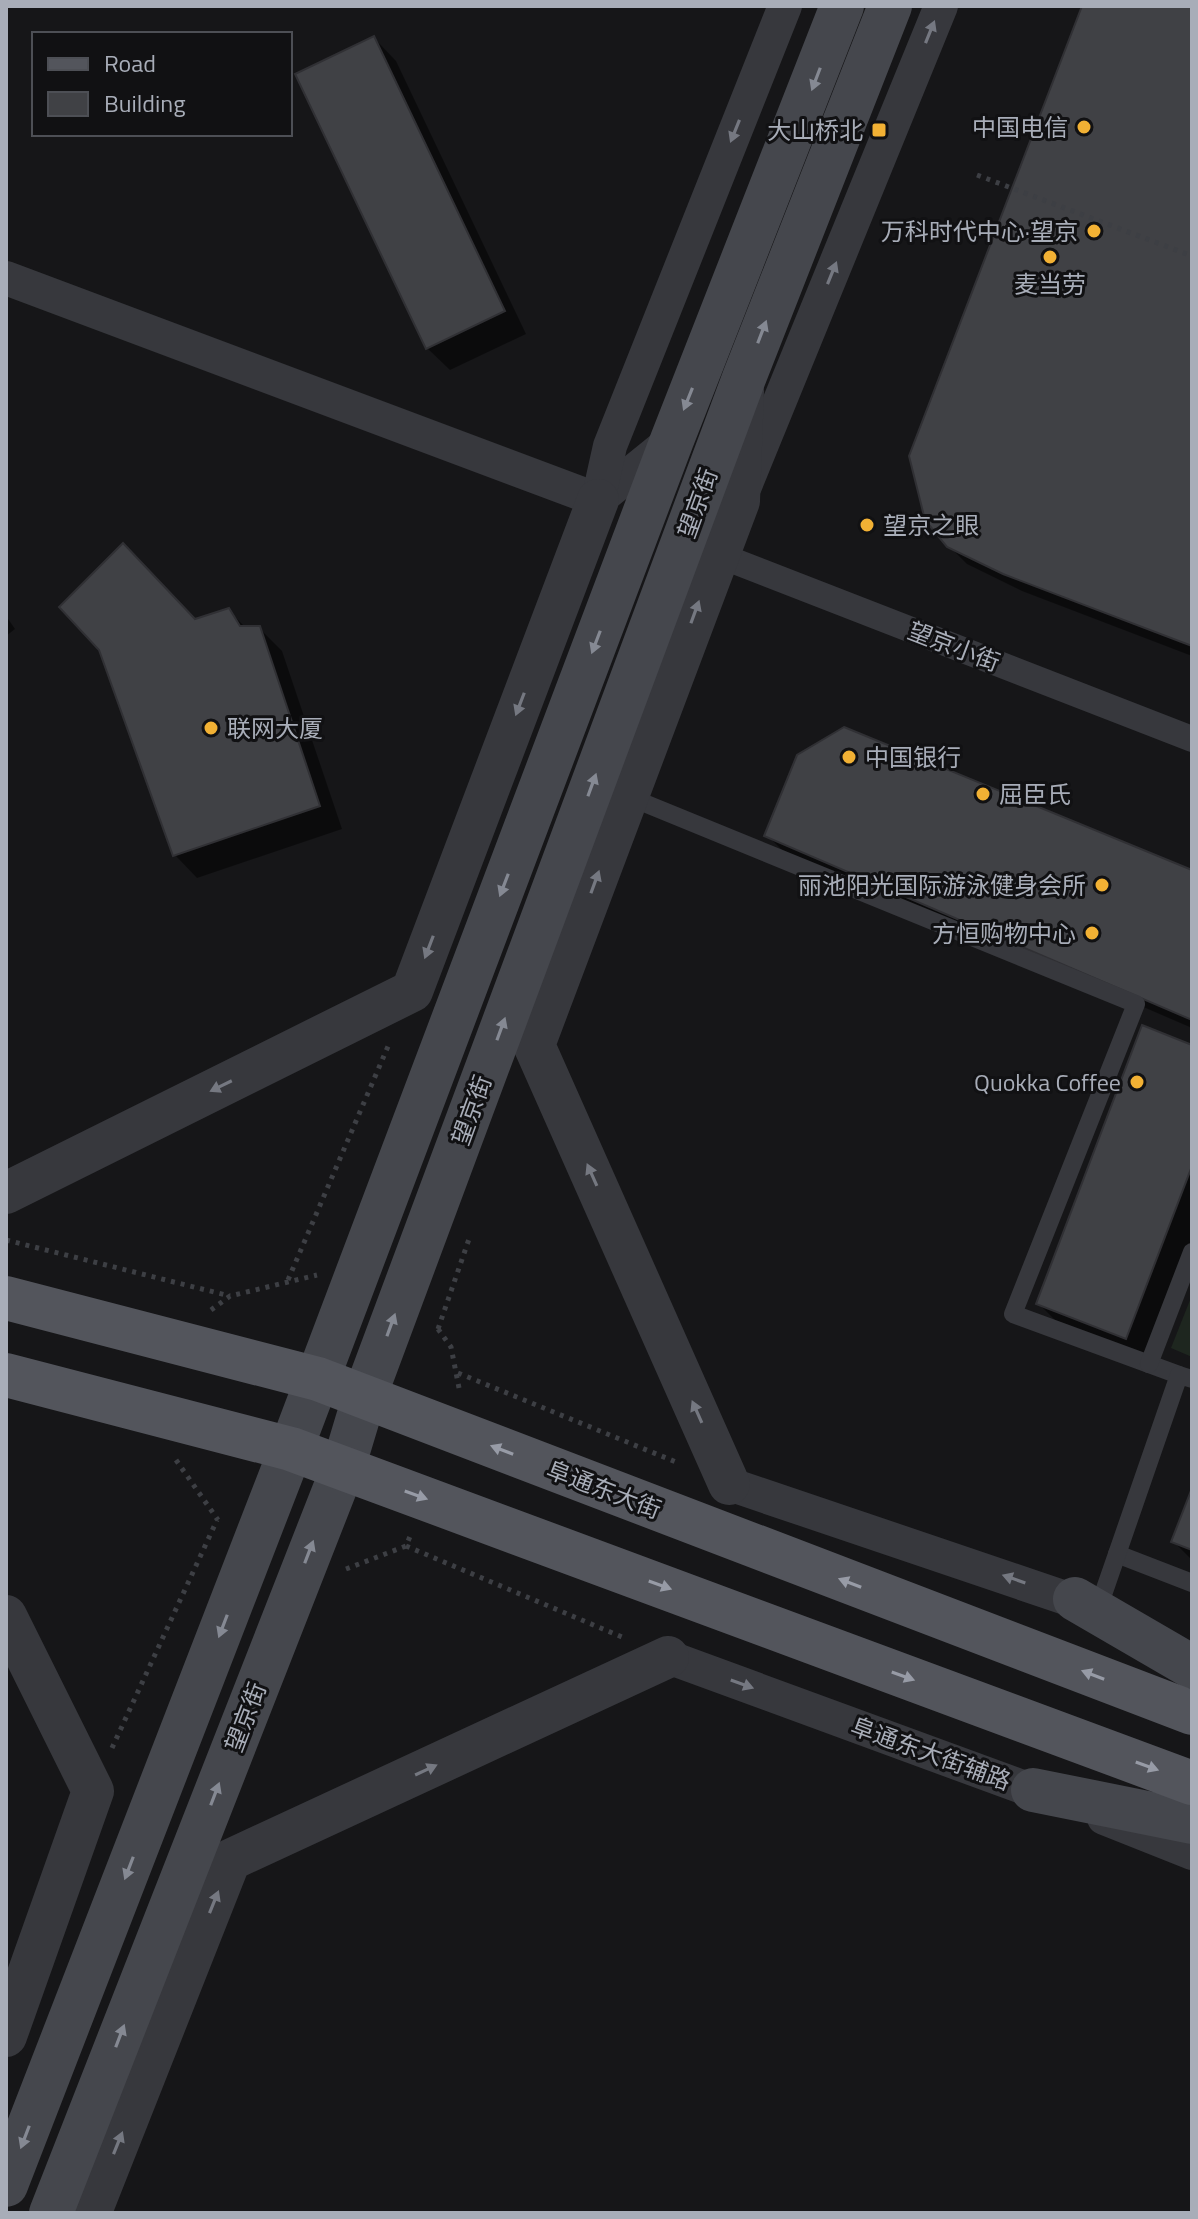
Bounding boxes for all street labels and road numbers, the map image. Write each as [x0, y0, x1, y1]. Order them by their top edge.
street label: 望京街 [668, 463, 726, 543]
street label: 望京小街 [903, 612, 1005, 680]
street label: 望京街 [442, 1070, 500, 1150]
street label: 阜通东大街 [542, 1451, 666, 1527]
street label: 望京街 [215, 1677, 275, 1757]
street label: 阜通东大街辅路 [846, 1707, 1016, 1799]

